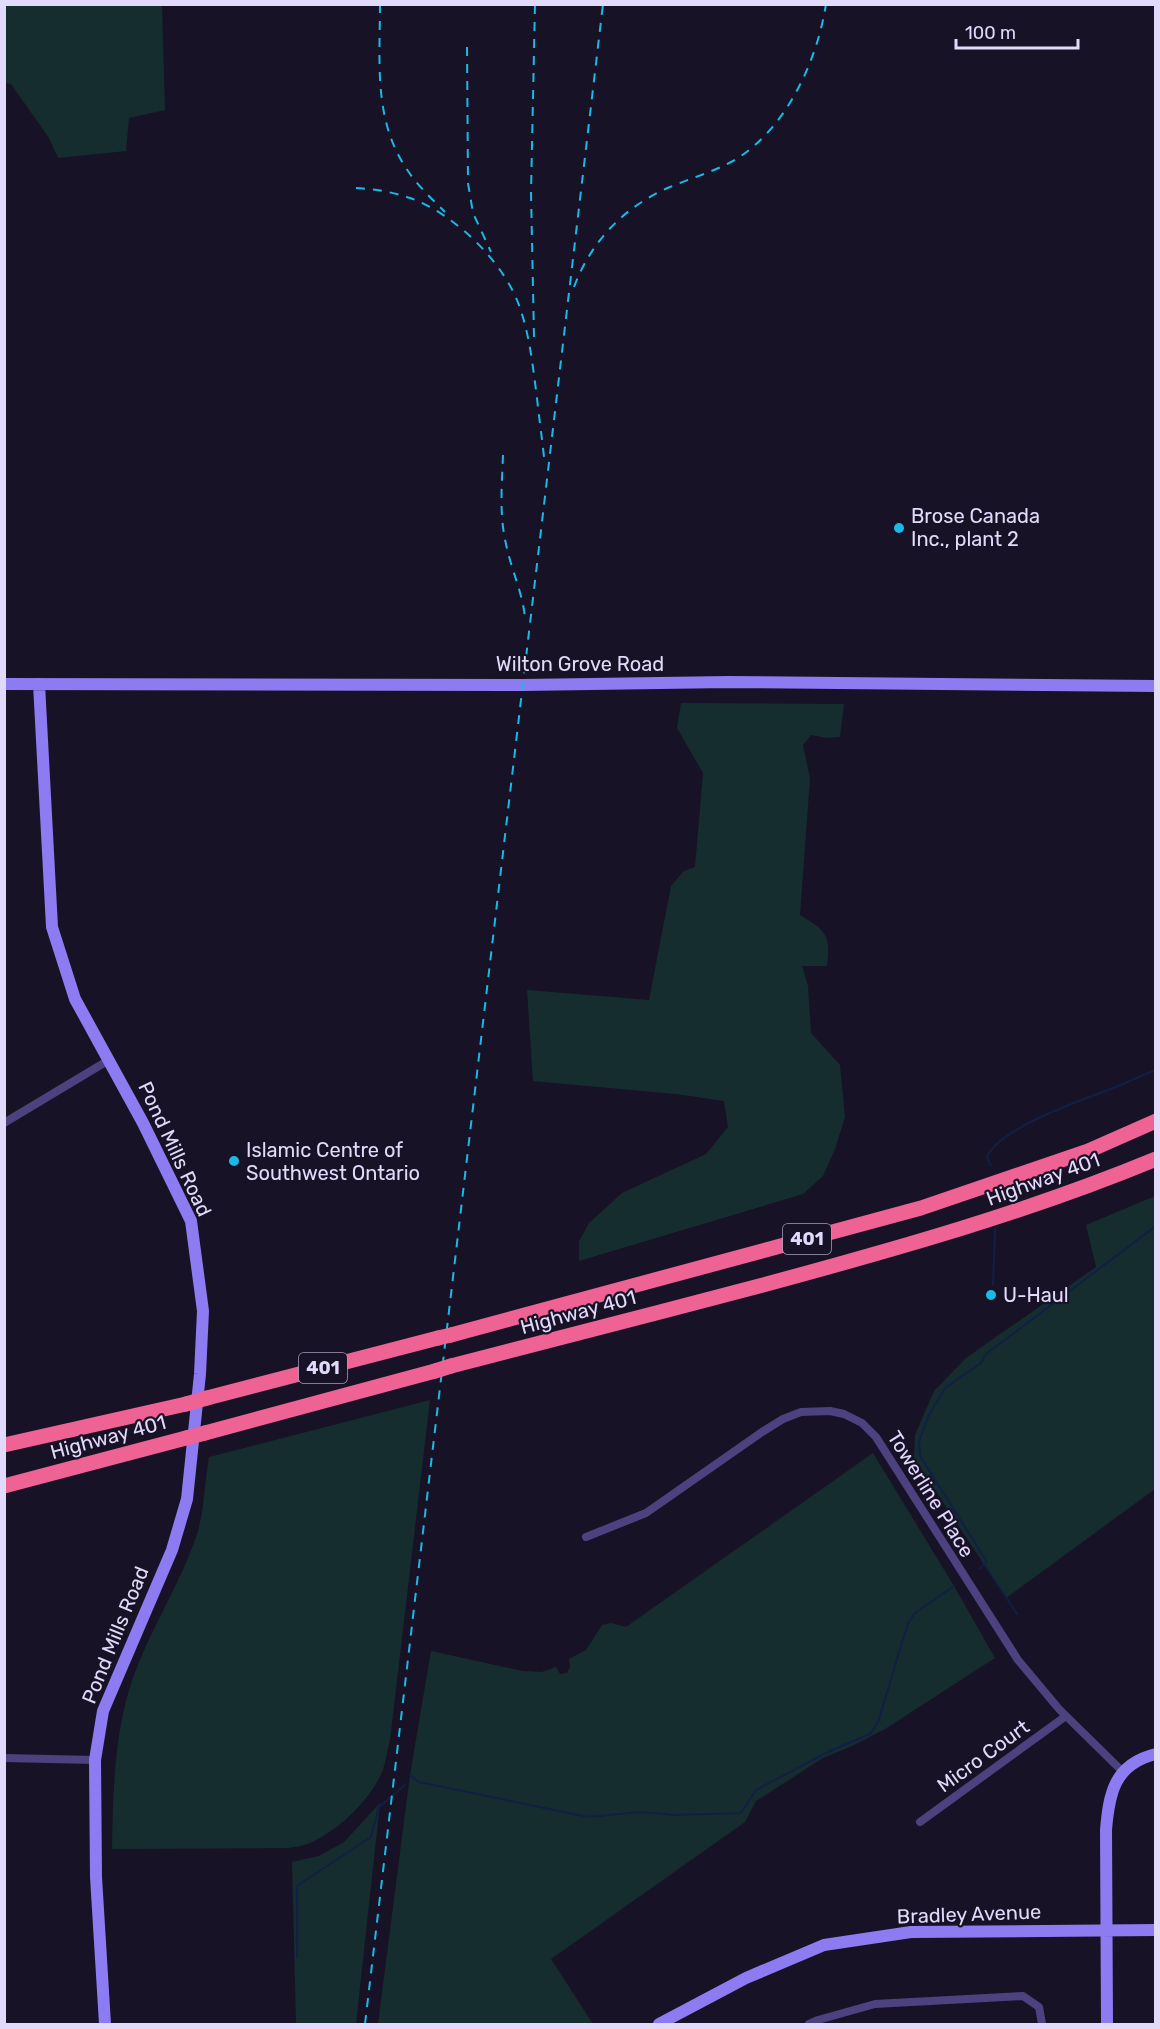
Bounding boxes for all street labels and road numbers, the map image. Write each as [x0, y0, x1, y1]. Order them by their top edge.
street label: Wilton Grove Road [496, 652, 664, 676]
street label: Pond Mills Road [133, 1078, 217, 1220]
street label: Highway 401 [983, 1147, 1103, 1211]
road number: 401 [783, 1224, 831, 1254]
street label: Highway 401 [518, 1285, 638, 1339]
road number: 401 [299, 1353, 347, 1383]
street label: Highway 401 [48, 1410, 168, 1464]
street label: Towerline Place [883, 1426, 979, 1562]
street label: Pond Mills Road [77, 1563, 153, 1707]
street label: Micro Court [932, 1715, 1034, 1797]
street label: Bradley Avenue [896, 1899, 1042, 1929]

